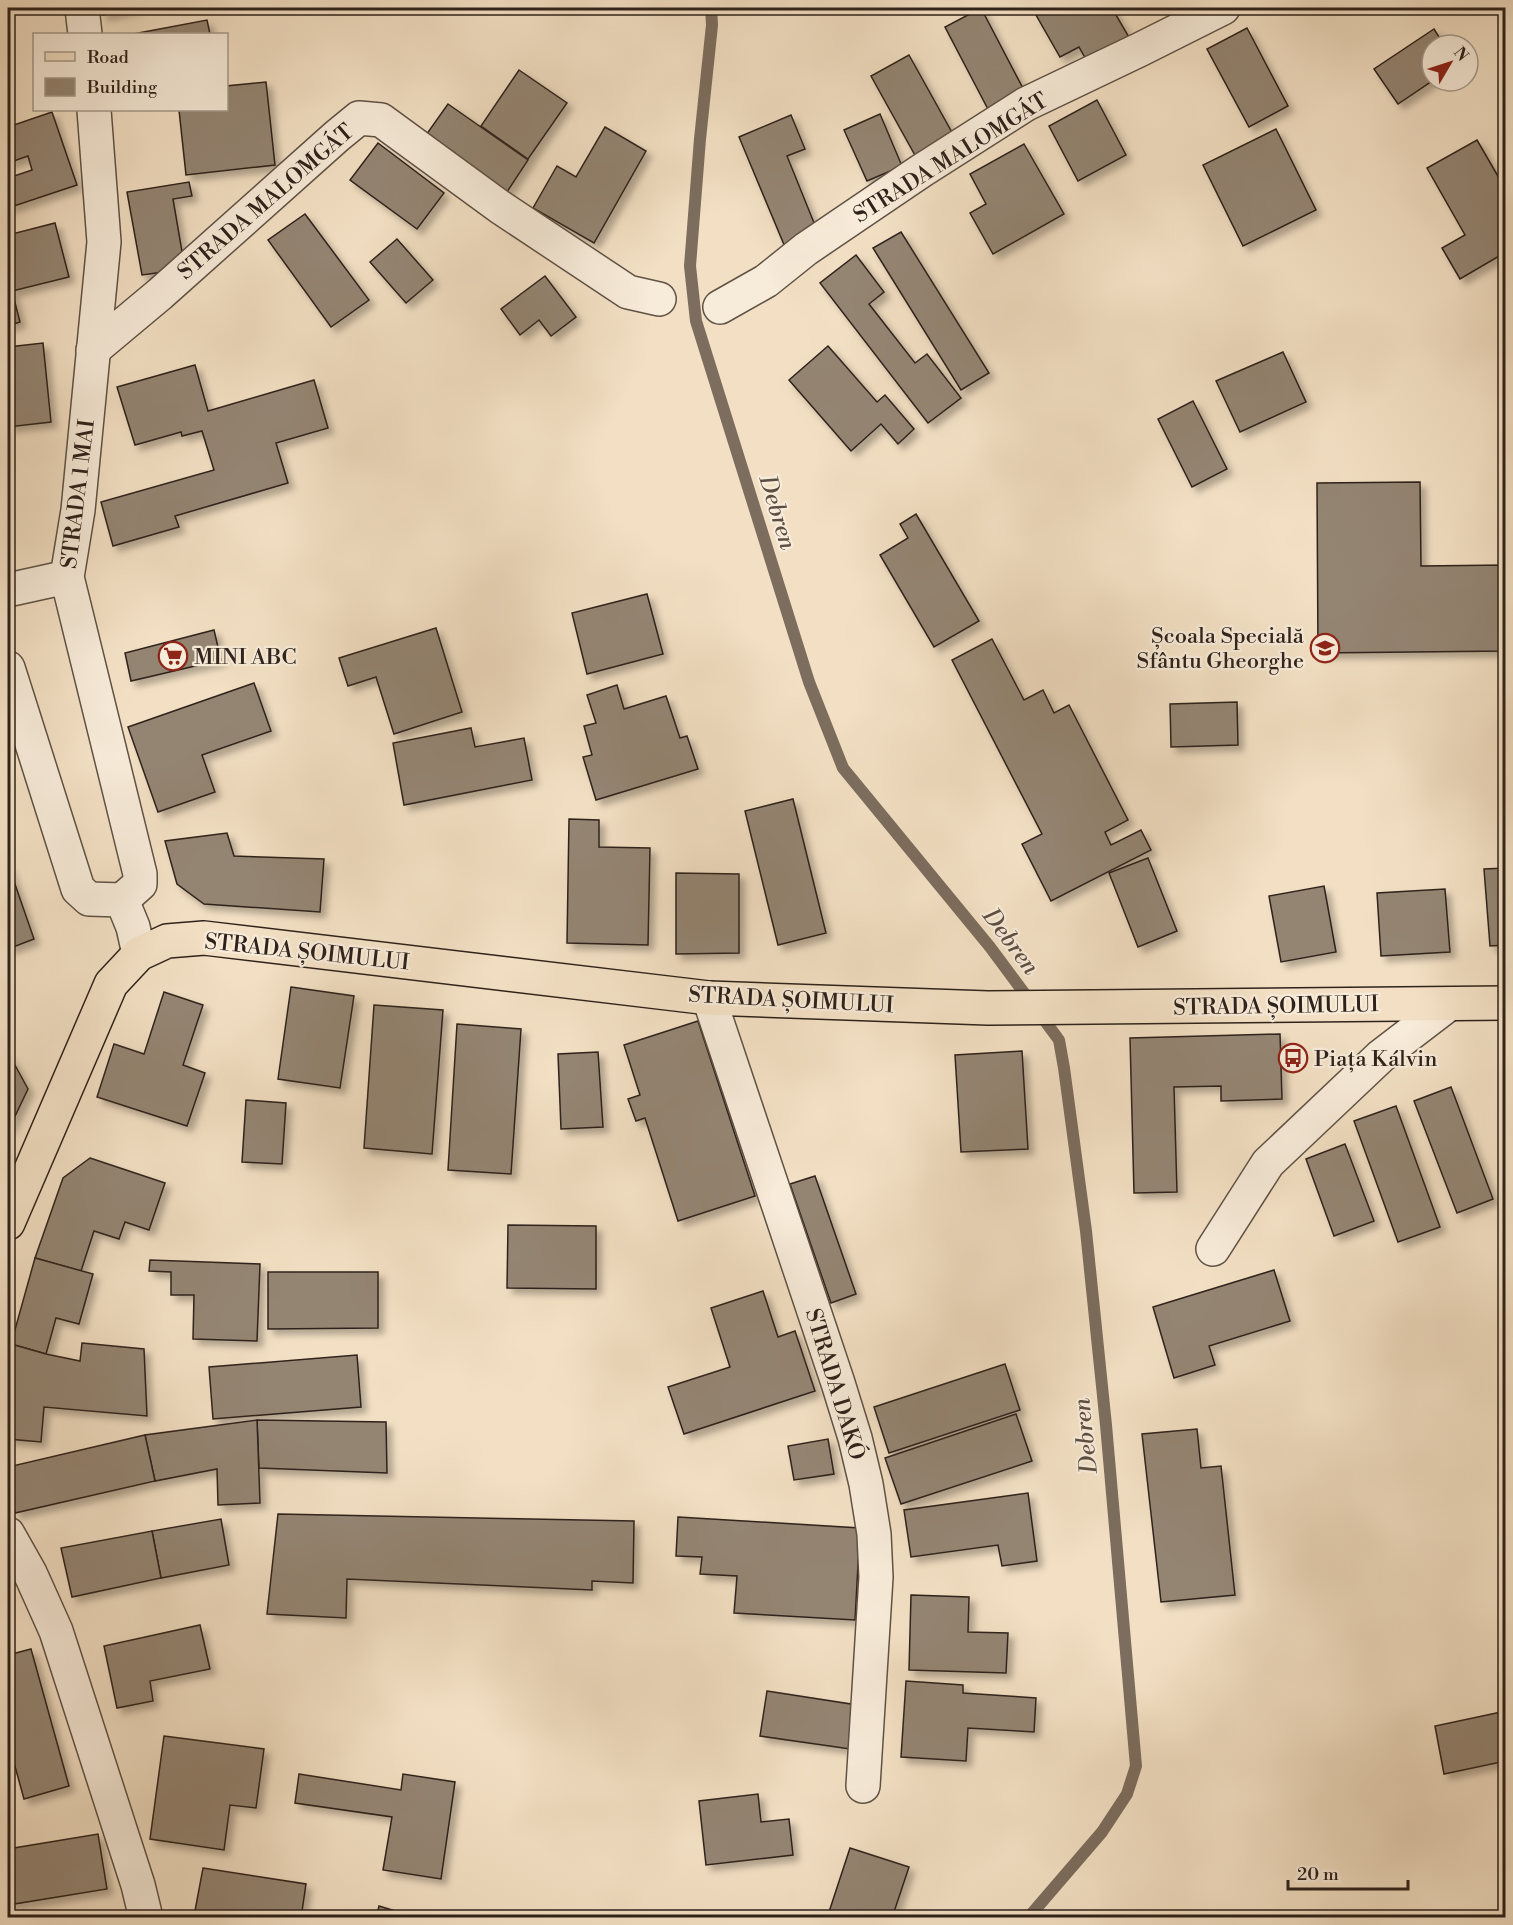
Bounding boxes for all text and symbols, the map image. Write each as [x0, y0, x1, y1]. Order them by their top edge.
legend [33, 33, 228, 111]
north arrow [1420, 33, 1480, 93]
text: N [1449, 43, 1473, 66]
text: Road [87, 46, 130, 69]
text: Building [86, 76, 158, 99]
street label: STRADA MALOMGÁT [848, 87, 1053, 229]
street label: STRADA MALOMGÁT [172, 118, 359, 286]
street label: STRADA 1 MAI [56, 417, 101, 570]
water label: Debren [751, 471, 803, 554]
place label: Școala Specială Sfântu Gheorghe [1137, 623, 1305, 675]
school or university icon: Școala Specială Sfântu Gheorghe [1309, 632, 1341, 664]
supermarket icon: MINI ABC [157, 640, 189, 672]
place label: MINI ABC [194, 644, 297, 671]
water label: Debren [975, 901, 1045, 981]
street label: STRADA ȘOIMULUI [203, 928, 411, 977]
street label: STRADA ȘOIMULUI [688, 982, 895, 1019]
street label: STRADA ȘOIMULUI [1173, 991, 1380, 1022]
bus stop icon: Piața Kálvin [1277, 1042, 1309, 1074]
place label: Piața Kálvin [1314, 1046, 1437, 1073]
street label: STRADA DAKÓ [799, 1305, 872, 1463]
water label: Debren [1067, 1396, 1105, 1476]
scale bar [1288, 1853, 1408, 1891]
text: 20 m [1297, 1863, 1339, 1886]

